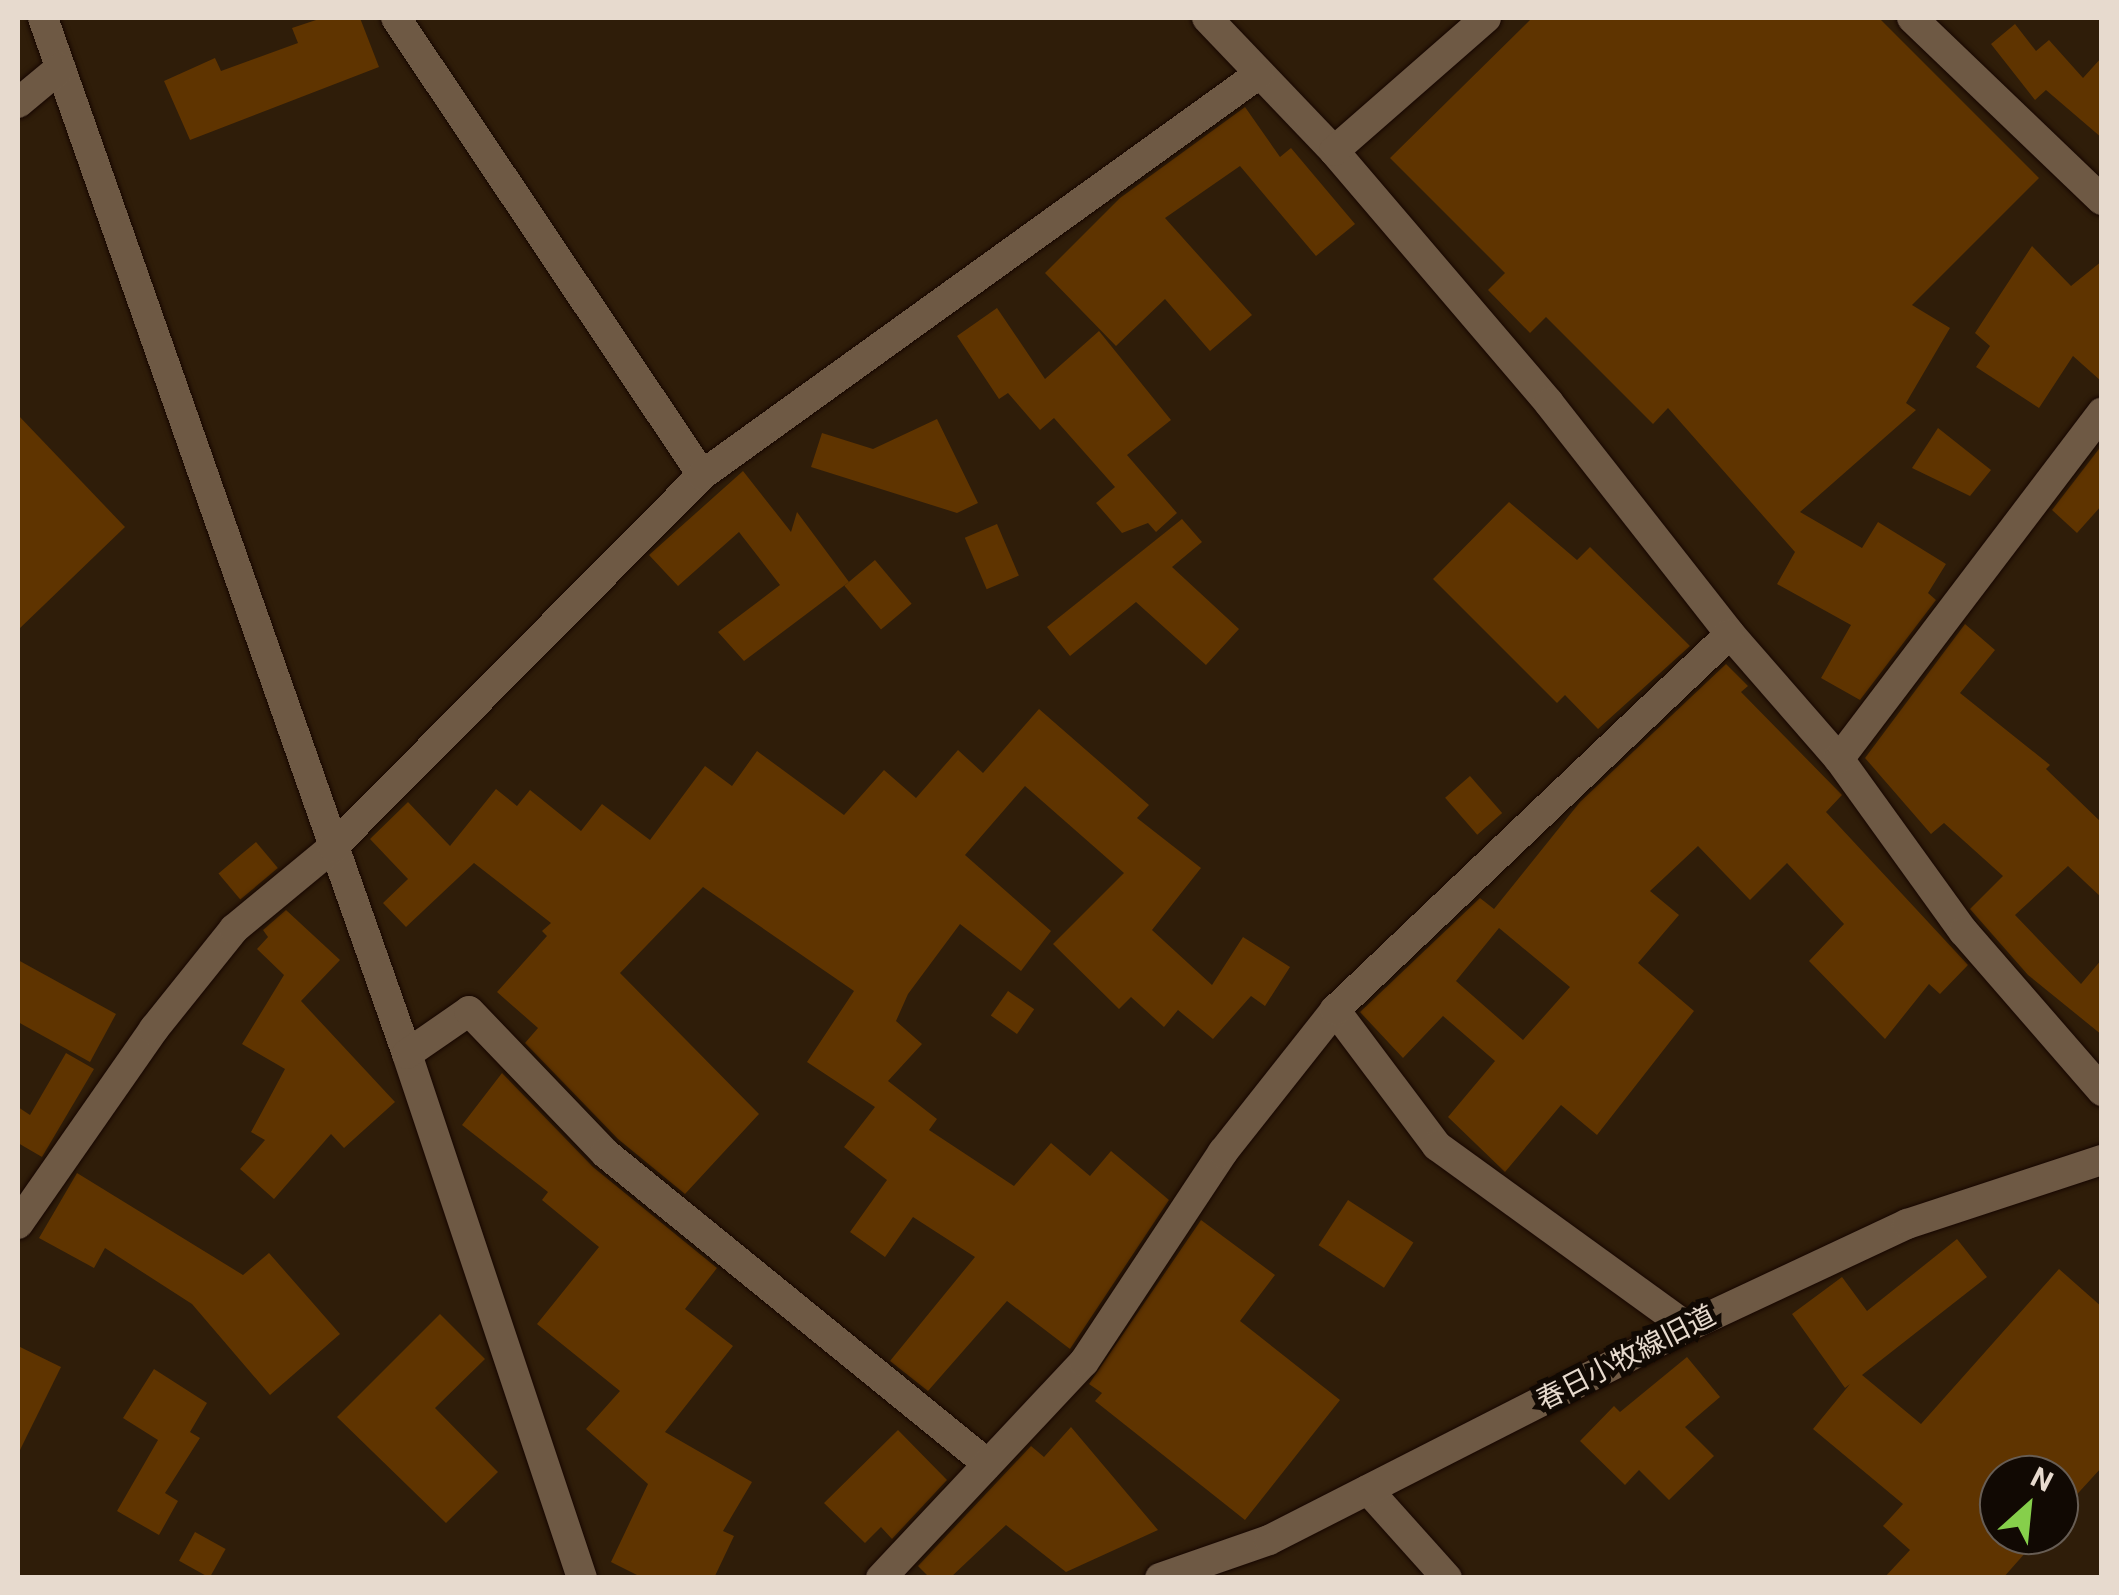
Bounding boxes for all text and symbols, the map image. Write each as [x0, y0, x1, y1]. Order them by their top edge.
street label: 春日小牧線旧道 [1531, 1299, 1721, 1417]
north arrow [1979, 1455, 2079, 1555]
text: N [2026, 1460, 2058, 1499]

